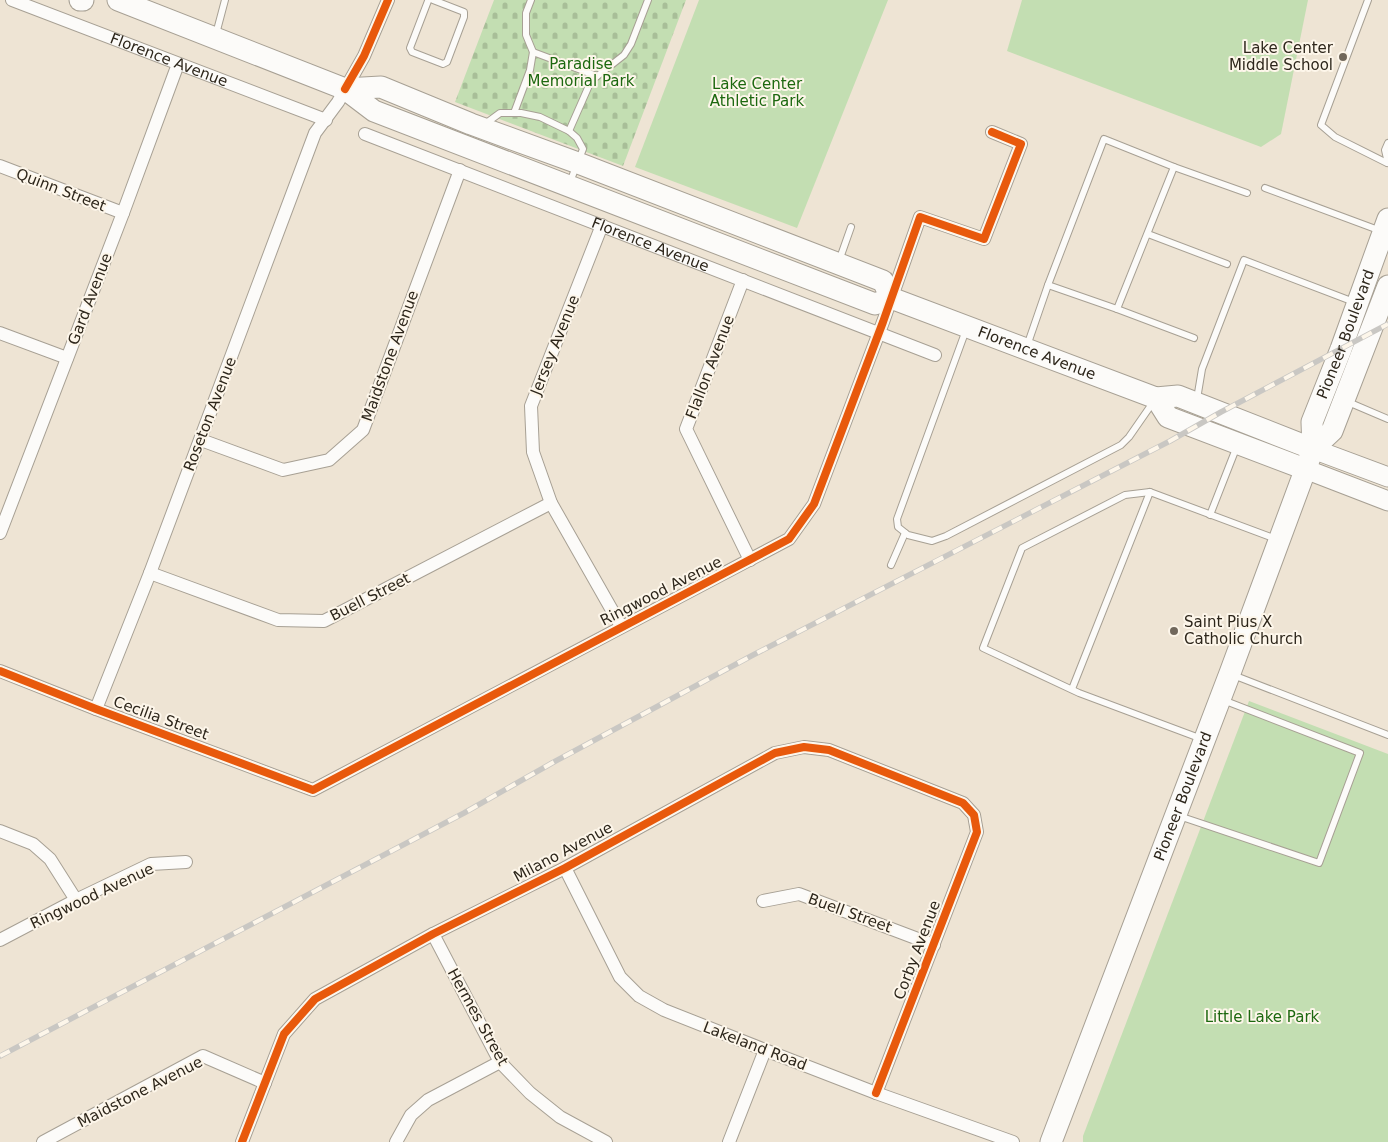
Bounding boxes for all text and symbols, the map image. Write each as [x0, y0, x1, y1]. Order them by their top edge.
street label: Florence Avenue [108, 29, 230, 91]
place label: Lake Center Middle School [1229, 39, 1334, 74]
marker: Lake Center Middle School [1337, 51, 1349, 63]
park label: Paradise Memorial Park [528, 55, 635, 90]
park label: Lake Center Athletic Park [710, 75, 804, 110]
street label: Quinn Street [14, 165, 109, 215]
street label: Florence Avenue [589, 214, 712, 276]
street label: Gard Avenue [64, 251, 116, 347]
street label: Pioneer Boulevard [1313, 267, 1378, 402]
street label: Maidstone Avenue [358, 288, 422, 424]
street label: Jersey Avenue [526, 292, 583, 399]
street label: Flallon Avenue [682, 313, 738, 421]
street label: Florence Avenue [975, 323, 1098, 383]
street label: Roseton Avenue [180, 354, 240, 474]
street label: Ringwood Avenue [597, 553, 725, 629]
street label: Buell Street [327, 569, 413, 625]
place label: Saint Pius X Catholic Church [1184, 613, 1303, 648]
marker: Saint Pius X Catholic Church [1168, 625, 1180, 637]
street label: Cecilia Street [111, 692, 211, 744]
street label: Pioneer Boulevard [1150, 729, 1216, 864]
street label: Milano Avenue [510, 818, 616, 886]
street label: Ringwood Avenue [27, 859, 157, 933]
street label: Buell Street [806, 890, 894, 936]
street label: Corby Avenue [890, 898, 944, 1002]
street label: Hermes Street [444, 965, 512, 1069]
park label: Little Lake Park [1205, 1008, 1320, 1026]
street label: Lakeland Road [701, 1018, 809, 1074]
street label: Maidstone Avenue [74, 1053, 206, 1131]

